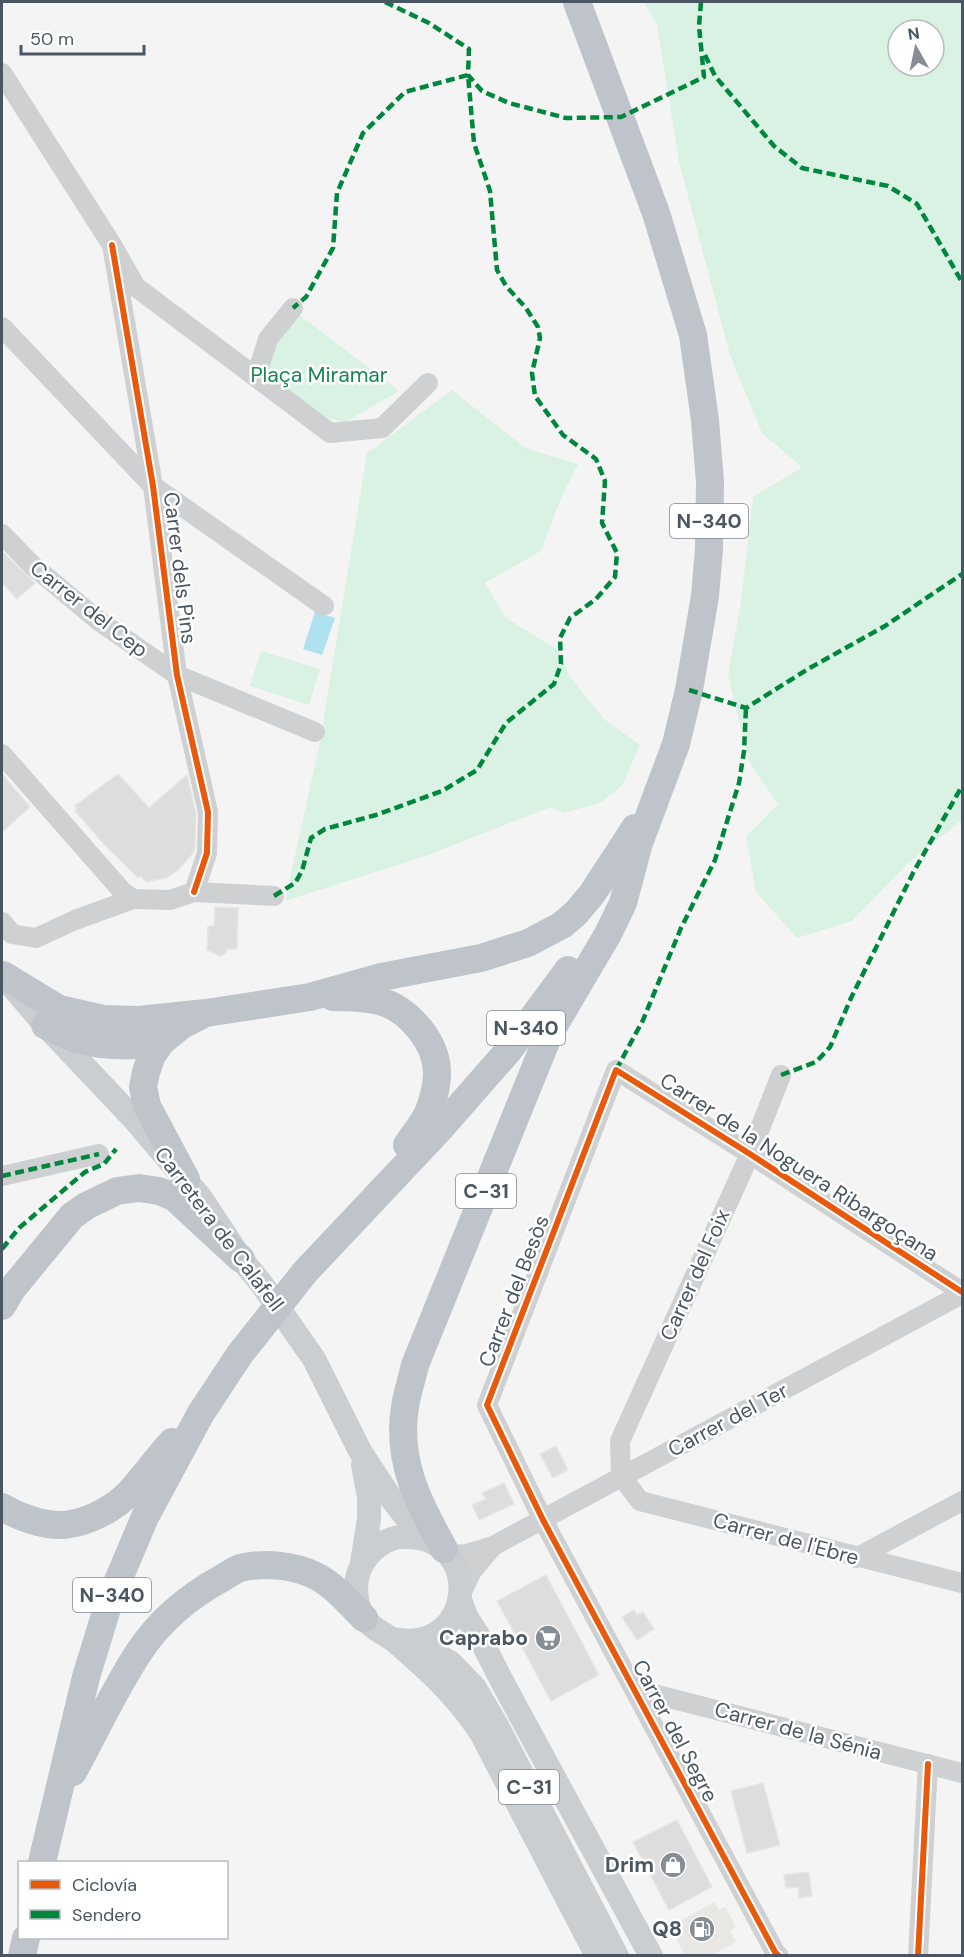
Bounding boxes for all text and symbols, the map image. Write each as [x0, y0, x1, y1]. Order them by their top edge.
scale bar [21, 18, 144, 56]
north arrow [886, 18, 946, 78]
text: N [906, 22, 921, 45]
text: 50 m [30, 27, 74, 51]
park label: Plaça Miramar [250, 361, 388, 389]
street label: Carrer dels Pins [157, 491, 203, 645]
road number: N-340 [670, 504, 748, 538]
street label: Carrer del Cep [24, 554, 154, 664]
road number: N-340 [487, 1011, 565, 1045]
street label: Carrer de la Noguera Ribargoçana [654, 1066, 944, 1268]
street label: Carretera de Calafell [148, 1141, 290, 1317]
road number: C-31 [456, 1174, 516, 1208]
street label: Carrer del Foix [654, 1205, 736, 1345]
street label: Carrer del Besòs [472, 1211, 556, 1371]
street label: Carrer del Ter [663, 1377, 793, 1463]
street label: Carrer de l'Ebre [710, 1506, 862, 1572]
road number: N-340 [73, 1578, 151, 1612]
supermarket icon: Caprabo [533, 1623, 563, 1653]
place label: Caprabo [439, 1624, 528, 1652]
street label: Carrer del Segre [626, 1655, 724, 1807]
street label: Carrer de la Sénia [711, 1695, 885, 1767]
road number: C-31 [499, 1770, 559, 1804]
shop icon: Drim [658, 1850, 688, 1880]
place label: Drim [605, 1851, 654, 1879]
legend [18, 1861, 228, 1939]
text: Ciclovía [72, 1873, 137, 1897]
text: Sendero [72, 1903, 142, 1927]
fuel station icon: Q8 [687, 1914, 717, 1944]
place label: Q8 [652, 1915, 682, 1943]

